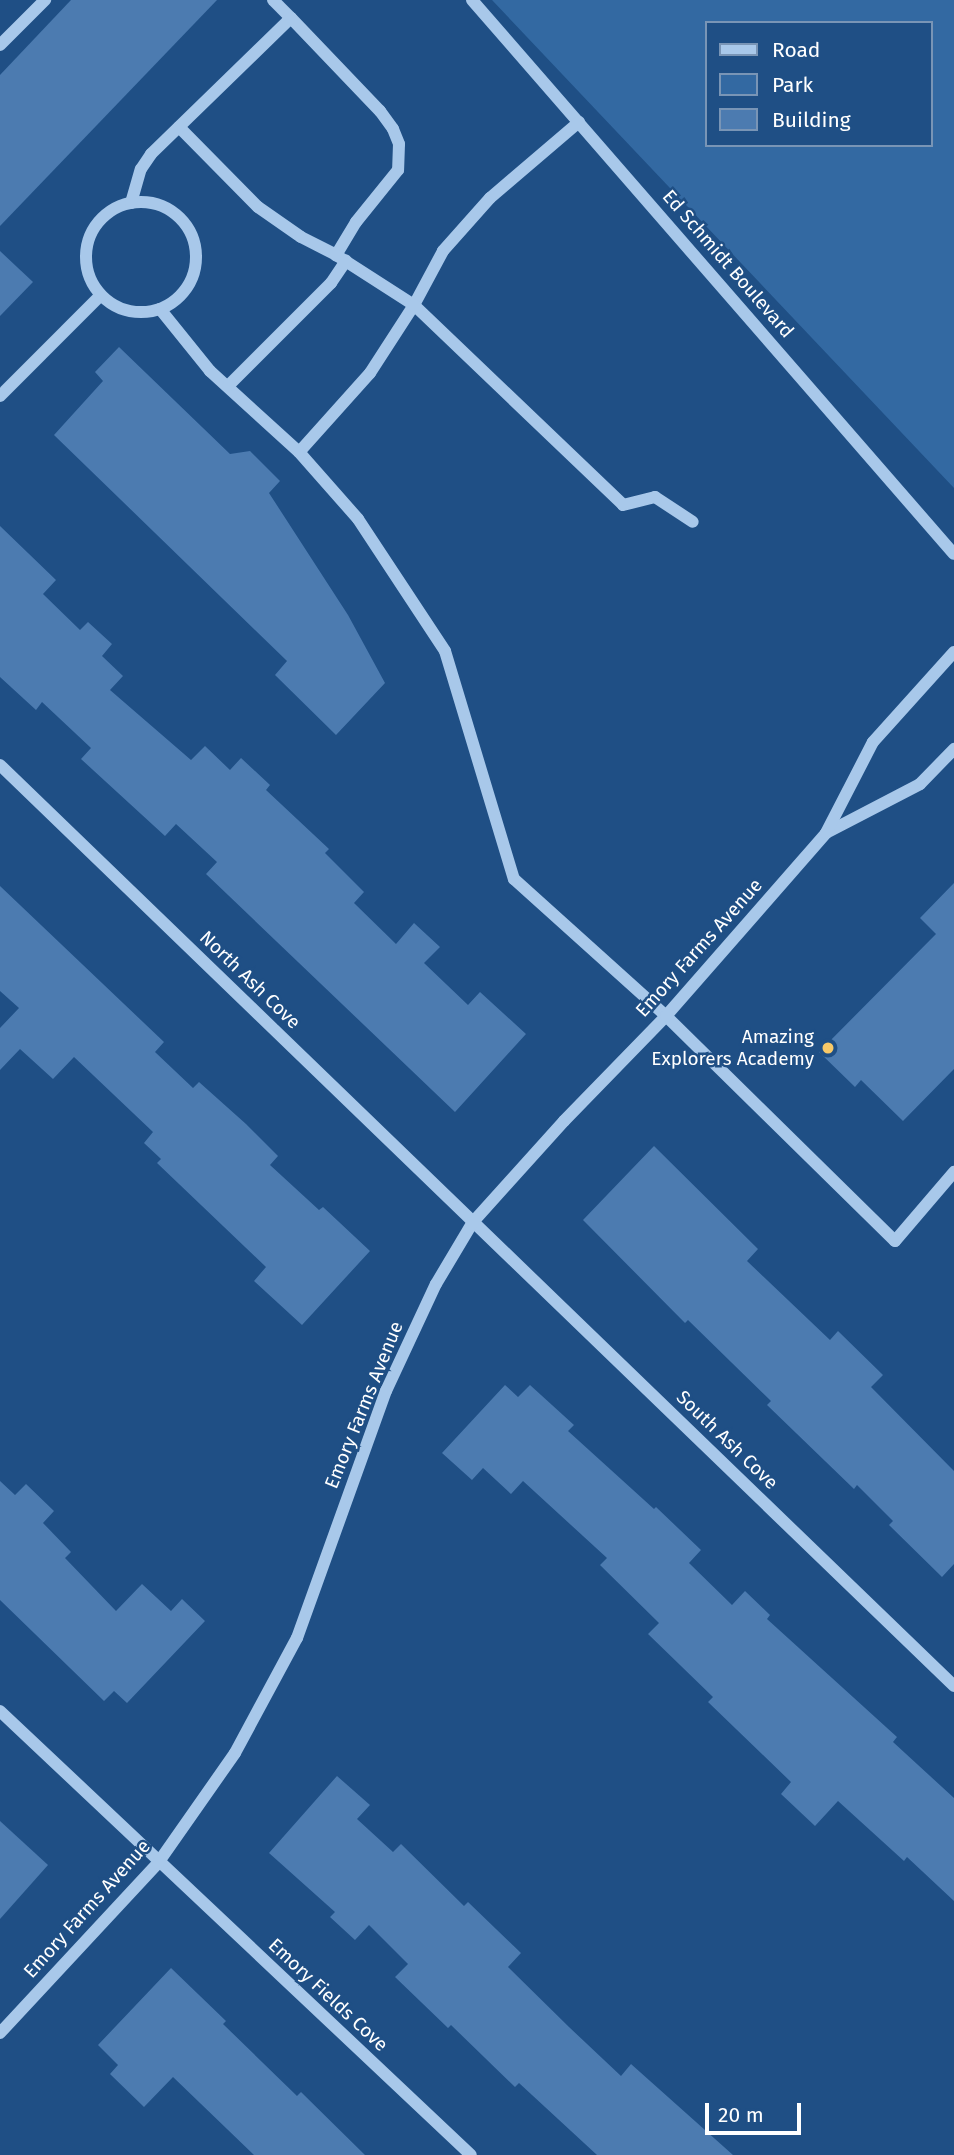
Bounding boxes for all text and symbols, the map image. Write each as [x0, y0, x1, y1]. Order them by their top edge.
legend [706, 21, 933, 147]
text: Road [772, 37, 820, 63]
text: Park [772, 72, 813, 98]
text: Building [772, 107, 851, 133]
street label: Ed Schmidt Boulevard [658, 185, 798, 343]
street label: Emory Farms Avenue [631, 874, 767, 1022]
street label: North Ash Cove [195, 926, 305, 1034]
place label: Amazing Explorers Academy [651, 1026, 814, 1070]
marker: Amazing Explorers Academy [820, 1040, 836, 1056]
street label: Emory Farms Avenue [320, 1318, 408, 1492]
street label: South Ash Cove [671, 1386, 783, 1494]
street label: Emory Farms Avenue [19, 1835, 155, 1983]
street label: Emory Fields Cove [264, 1934, 392, 2056]
scale bar [709, 2088, 805, 2132]
text: 20 m [718, 2102, 764, 2128]

